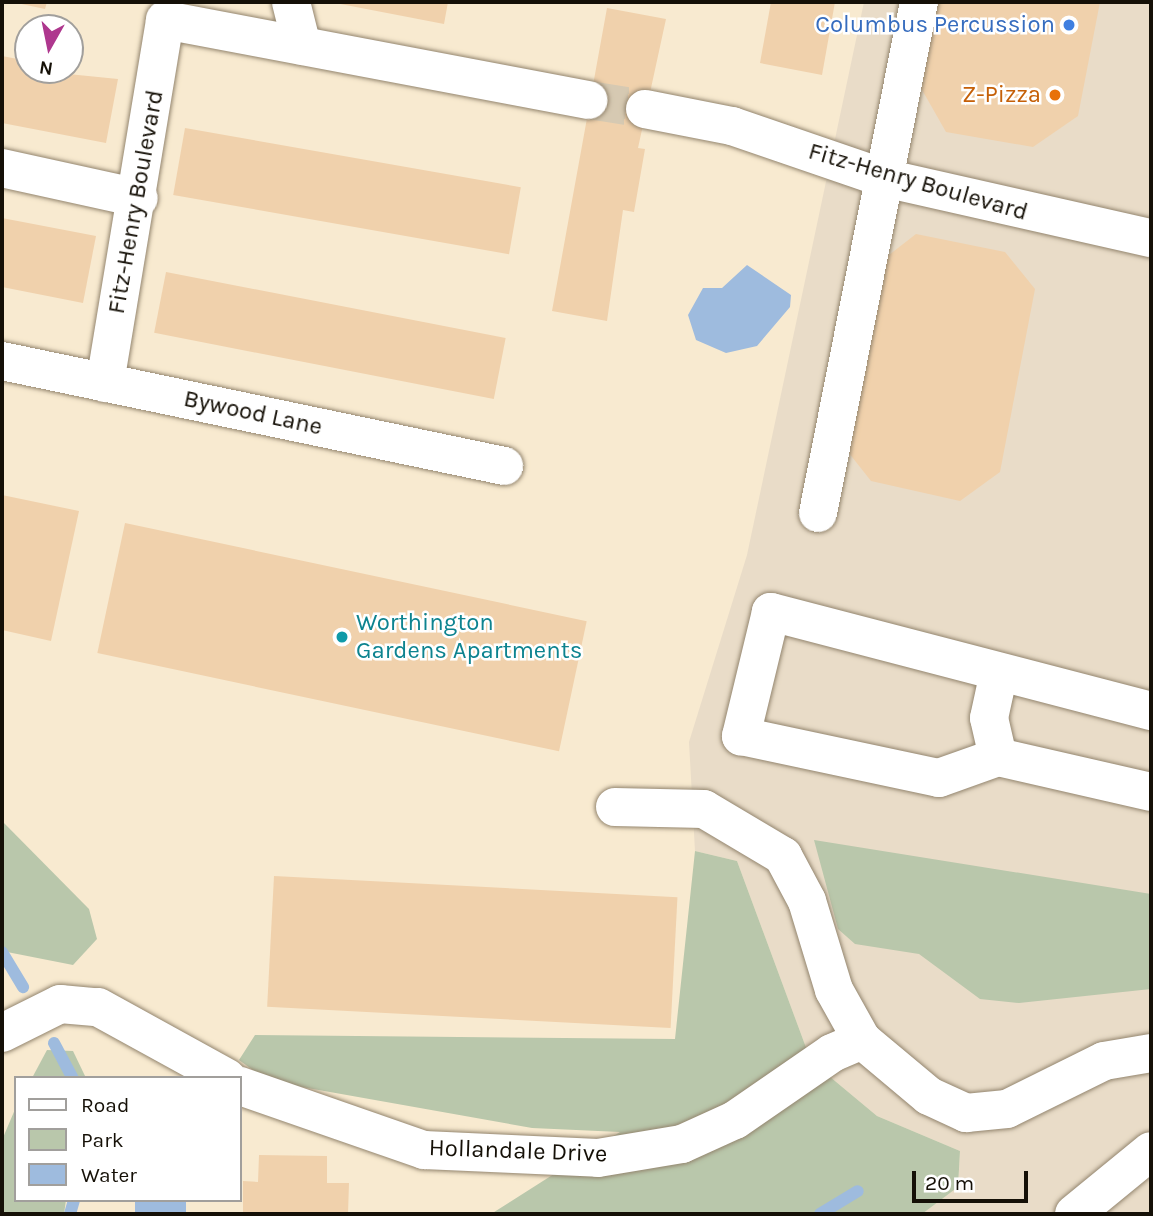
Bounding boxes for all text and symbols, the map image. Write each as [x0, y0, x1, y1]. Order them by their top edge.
place label: Columbus Percussion [815, 11, 1055, 39]
north arrow [14, 14, 84, 84]
marker: Columbus Percussion [1061, 17, 1077, 33]
text: N [38, 56, 54, 80]
place label: Z-Pizza [962, 81, 1041, 109]
marker: Z-Pizza [1047, 87, 1063, 103]
street label: Fitz-Henry Boulevard [102, 88, 170, 316]
street label: Fitz-Henry Boulevard [805, 137, 1031, 227]
street label: Bywood Lane [181, 384, 325, 442]
place label: Worthington Gardens Apartments [356, 609, 582, 665]
marker: Worthington Gardens Apartments [334, 629, 350, 645]
legend [14, 1076, 242, 1202]
text: Road [81, 1093, 129, 1117]
text: Park [81, 1128, 124, 1152]
street label: Hollandale Drive [428, 1133, 608, 1169]
scale bar [915, 1156, 1030, 1200]
text: Water [81, 1163, 137, 1187]
text: 20 m [925, 1171, 974, 1195]

